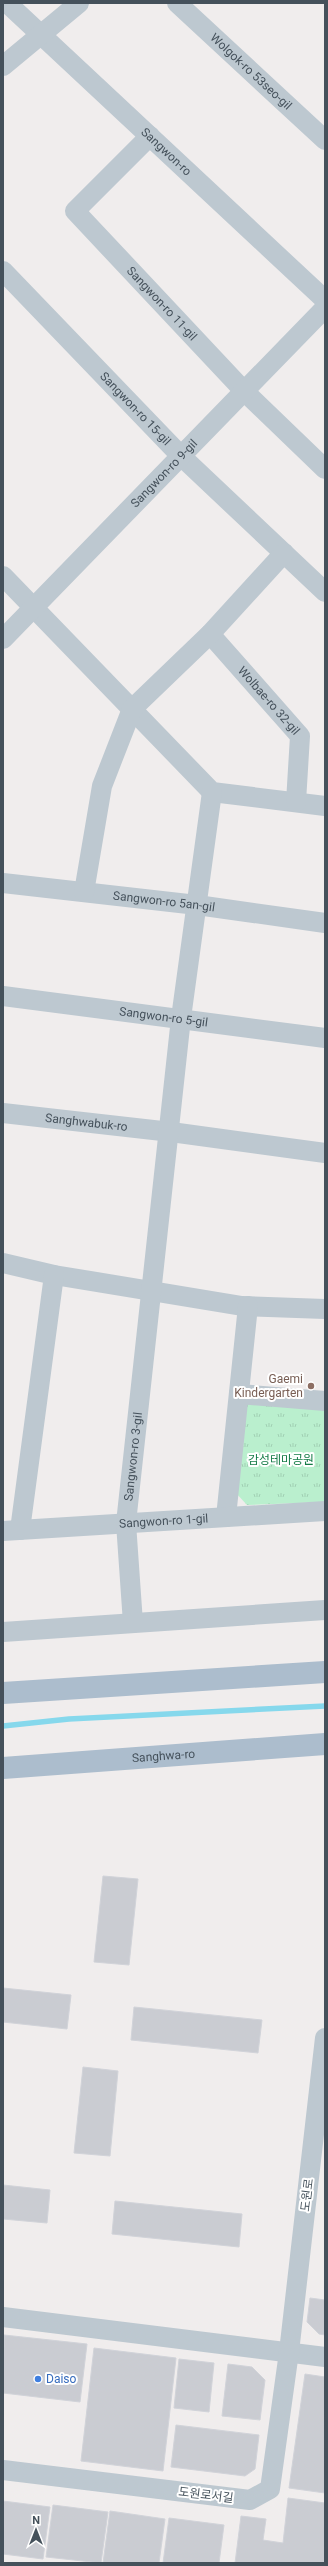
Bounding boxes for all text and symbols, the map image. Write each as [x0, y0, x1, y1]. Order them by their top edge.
street label: Wolgok-ro 53seo-gil [208, 31, 295, 113]
street label: Sangwon-ro [138, 125, 194, 179]
street label: Sangwon-ro 11-gil [124, 264, 200, 343]
street label: Sangwon-ro 15-gil [97, 369, 174, 448]
street label: Sangwon-ro 9-gil [128, 437, 200, 510]
street label: Wolbae-ro 32-gil [235, 664, 303, 738]
street label: Sangwon-ro 5an-gil [112, 889, 216, 914]
street label: Sangwon-ro 5-gil [118, 1004, 209, 1030]
street label: Sanghwabuk-ro [45, 1111, 129, 1134]
place label: Gaemi Kindergarten [234, 1372, 303, 1400]
marker: Gaemi Kindergarten [306, 1381, 316, 1391]
street label: Sangwon-ro 3-gil [121, 1411, 145, 1502]
park label: 감성테마공원 [248, 1453, 314, 1467]
street label: Sangwon-ro 1-gil [119, 1511, 209, 1531]
street label: Sanghwa-ro [131, 1747, 196, 1765]
street label: 도원로 [298, 2178, 316, 2212]
place label: Daiso [46, 2372, 77, 2386]
marker: Daiso [33, 2374, 43, 2384]
street label: 도원로서길 [178, 2485, 234, 2505]
north arrow [16, 2510, 56, 2550]
text: N [32, 2514, 40, 2527]

